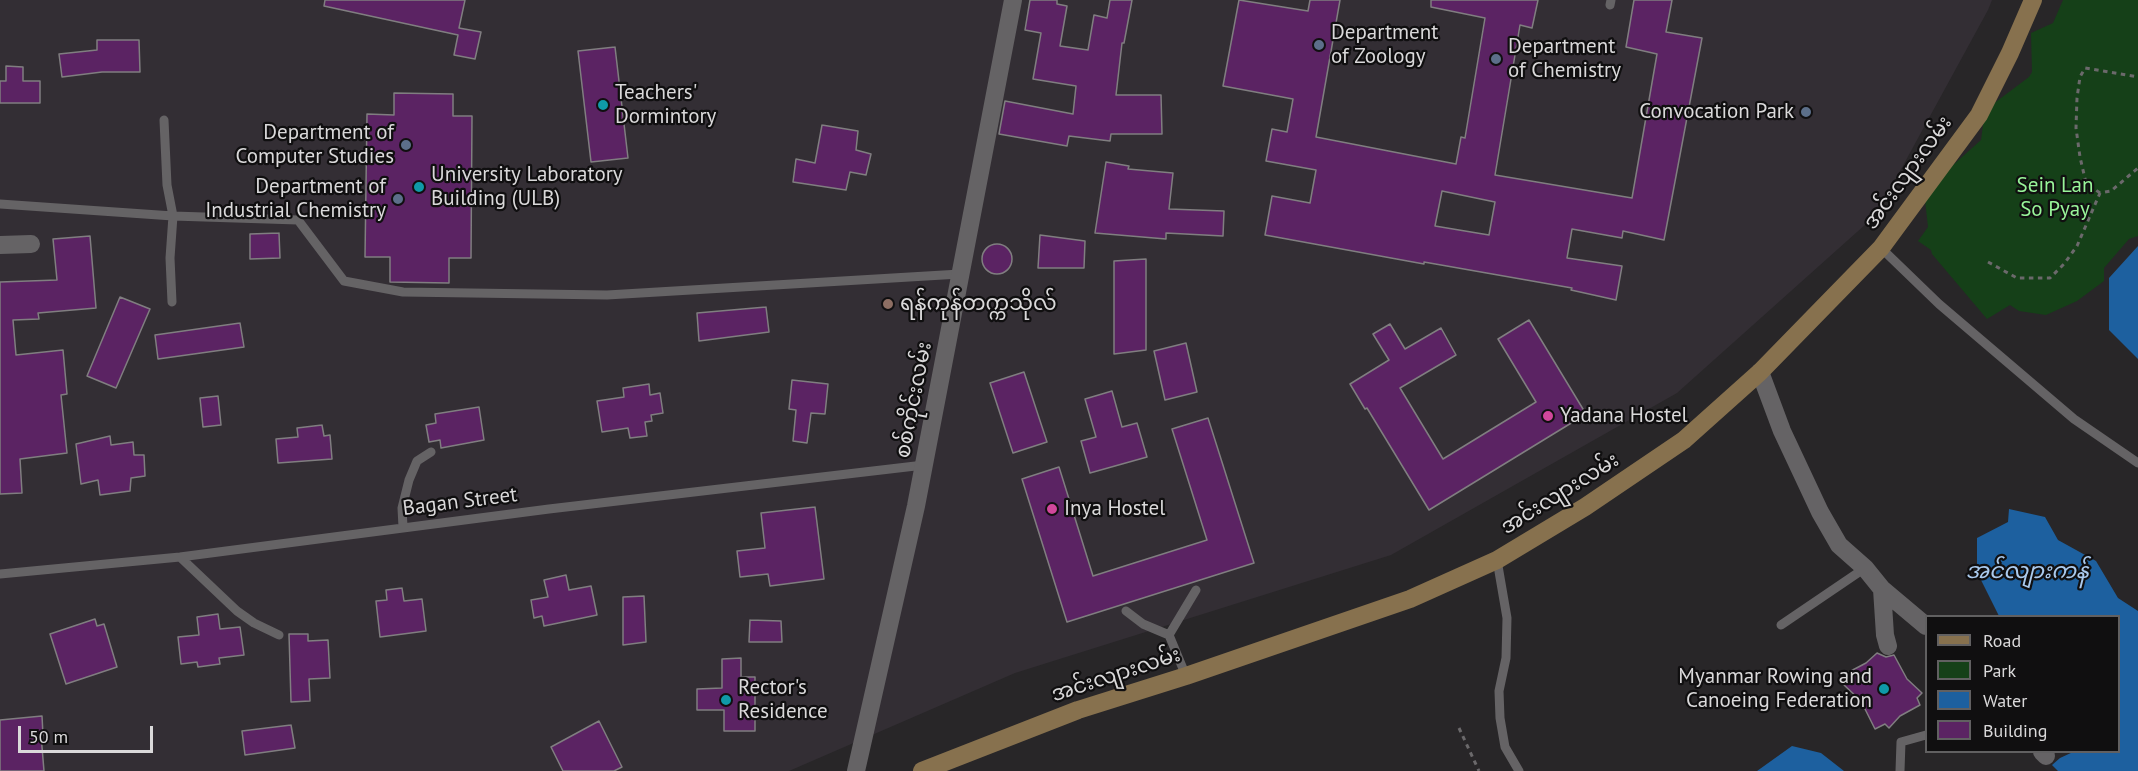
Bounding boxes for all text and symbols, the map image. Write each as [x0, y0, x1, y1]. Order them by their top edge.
place label: Department of Zoology [1331, 20, 1438, 70]
place label: Department of Chemistry [1508, 34, 1621, 84]
marker: Department of Zoology [1312, 38, 1326, 52]
marker: Department of Chemistry [1489, 52, 1503, 66]
place label: Teachers' Dormintory [615, 80, 716, 130]
marker: Teachers' Dormintory [596, 98, 610, 112]
place label: Convocation Park [1639, 99, 1794, 125]
marker: Convocation Park [1799, 105, 1813, 119]
street label: အင်းလျားလမ်း [1858, 111, 1958, 235]
place label: Department of Computer Studies [235, 120, 394, 170]
marker: Department of Computer Studies [399, 138, 413, 152]
place label: University Laboratory Building (ULB) [431, 162, 623, 212]
park label: Sein Lan So Pyay [2017, 173, 2093, 223]
place label: Department of Industrial Chemistry [205, 174, 386, 224]
marker: University Laboratory Building (ULB) [412, 180, 426, 194]
marker: Department of Industrial Chemistry [391, 192, 405, 206]
place label: ရန်ကုန်တက္ကသိုလ် [900, 291, 1057, 317]
marker: ရန်ကုန်တက္ကသိုလ် [881, 297, 895, 311]
street label: စစ်ကိုင်းလမ်း [890, 340, 938, 460]
place label: Yadana Hostel [1560, 403, 1688, 429]
marker: Yadana Hostel [1541, 409, 1555, 423]
street label: အင်းလျားလမ်း [1496, 448, 1624, 540]
street label: Bagan Street [401, 482, 519, 522]
place label: Inya Hostel [1064, 496, 1165, 522]
marker: Inya Hostel [1045, 502, 1059, 516]
water label: အင်လျားကန် [1965, 559, 2089, 585]
legend [1925, 615, 2120, 753]
text: Road [1983, 629, 2021, 652]
street label: အင်းလျားလမ်း [1048, 642, 1184, 708]
text: Park [1983, 659, 2016, 682]
place label: Myanmar Rowing and Canoeing Federation [1678, 664, 1872, 714]
place label: Rector's Residence [738, 675, 828, 725]
marker: Myanmar Rowing and Canoeing Federation [1877, 682, 1891, 696]
text: Water [1983, 689, 2027, 712]
marker: Rector's Residence [719, 693, 733, 707]
scale bar [21, 714, 156, 752]
text: Building [1983, 719, 2047, 742]
text: 50 m [29, 725, 68, 748]

